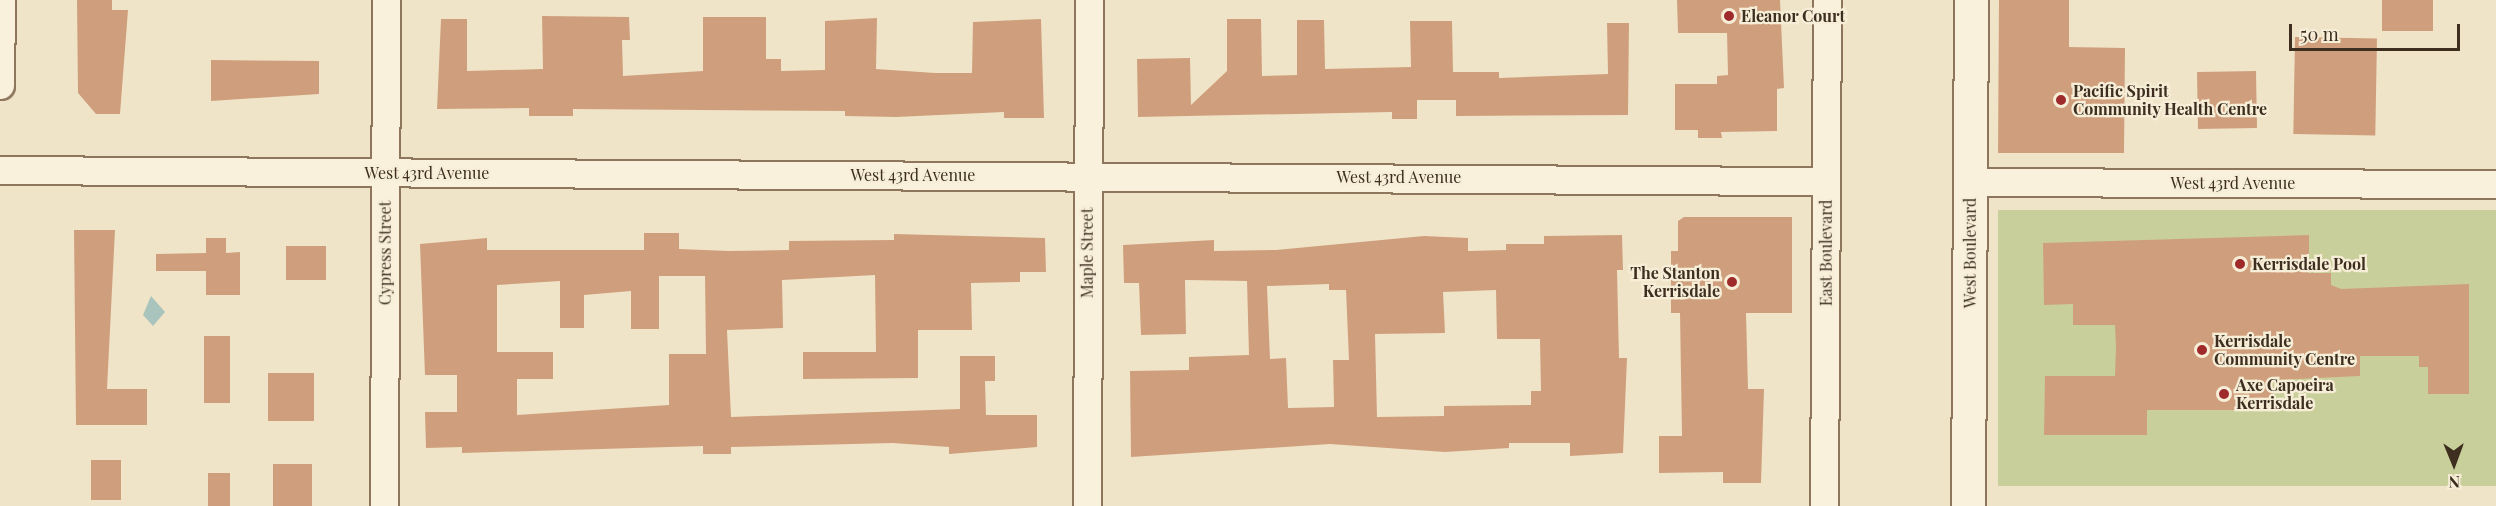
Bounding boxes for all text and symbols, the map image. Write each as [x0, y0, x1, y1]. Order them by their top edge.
place label: Eleanor Court [1741, 6, 1845, 26]
marker: Eleanor Court [1722, 9, 1736, 23]
scale bar [2292, 12, 2463, 50]
text: 50 m [2300, 22, 2339, 46]
place label: Pacific Spirit Community Health Centre [2073, 81, 2267, 119]
marker: Pacific Spirit Community Health Centre [2054, 93, 2068, 107]
street label: West 43rd Avenue [364, 163, 490, 183]
street label: West 43rd Avenue [850, 165, 976, 185]
street label: West 43rd Avenue [1336, 167, 1462, 187]
street label: West 43rd Avenue [2170, 173, 2296, 193]
street label: West Boulevard [1960, 198, 1980, 308]
street label: East Boulevard [1816, 200, 1836, 306]
street label: Cypress Street [375, 201, 395, 305]
street label: Maple Street [1077, 208, 1097, 298]
place label: Kerrisdale Pool [2252, 254, 2366, 274]
marker: Kerrisdale Pool [2233, 257, 2247, 271]
place label: The Stanton Kerrisdale [1630, 263, 1720, 301]
marker: The Stanton Kerrisdale [1725, 275, 1739, 289]
place label: Kerrisdale Community Centre [2214, 331, 2356, 369]
marker: Kerrisdale Community Centre [2195, 343, 2209, 357]
place label: Axe Capoeira Kerrisdale [2236, 375, 2334, 413]
marker: Axe Capoeira Kerrisdale [2217, 387, 2231, 401]
north arrow [2424, 434, 2484, 494]
text: N [2448, 472, 2460, 493]

